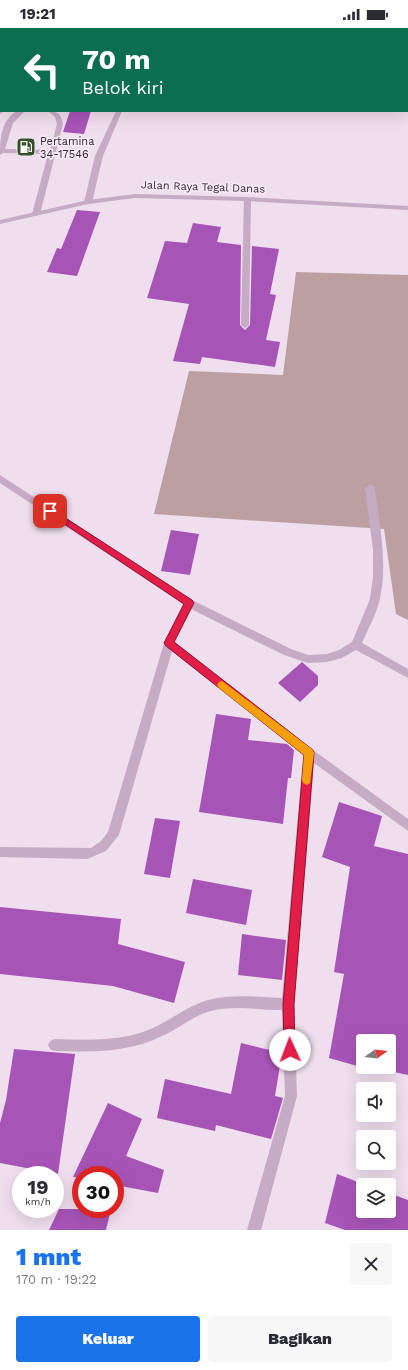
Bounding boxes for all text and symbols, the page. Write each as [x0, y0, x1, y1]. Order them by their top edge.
text: 19:21 [20, 5, 56, 23]
text: 70 m [82, 43, 151, 76]
icon: left [16, 44, 68, 96]
text: Belok kiri [82, 77, 164, 98]
place label: Pertamina 34-17546 [40, 135, 94, 161]
fuel station icon: Pertamina 34-17546 [15, 136, 37, 158]
street label: Jalan Raya Tegal Danas [141, 178, 265, 196]
pin [33, 494, 67, 528]
icon: arrive [39, 500, 61, 522]
position arrow [269, 1029, 311, 1071]
north arrow [356, 1034, 396, 1074]
map controls [356, 1034, 396, 1218]
button: sound [356, 1082, 396, 1122]
button: search [356, 1130, 396, 1170]
speed limit sign: 30 [72, 1166, 124, 1218]
text: 19 [28, 1175, 48, 1199]
button: layers [356, 1178, 396, 1218]
text: km/h [25, 1196, 51, 1207]
text: 1 mnt [16, 1243, 81, 1271]
button: close [350, 1243, 392, 1285]
text: 170 m · 19:22 [16, 1272, 97, 1287]
button: Keluar [16, 1316, 200, 1362]
button: Bagikan [208, 1316, 392, 1362]

